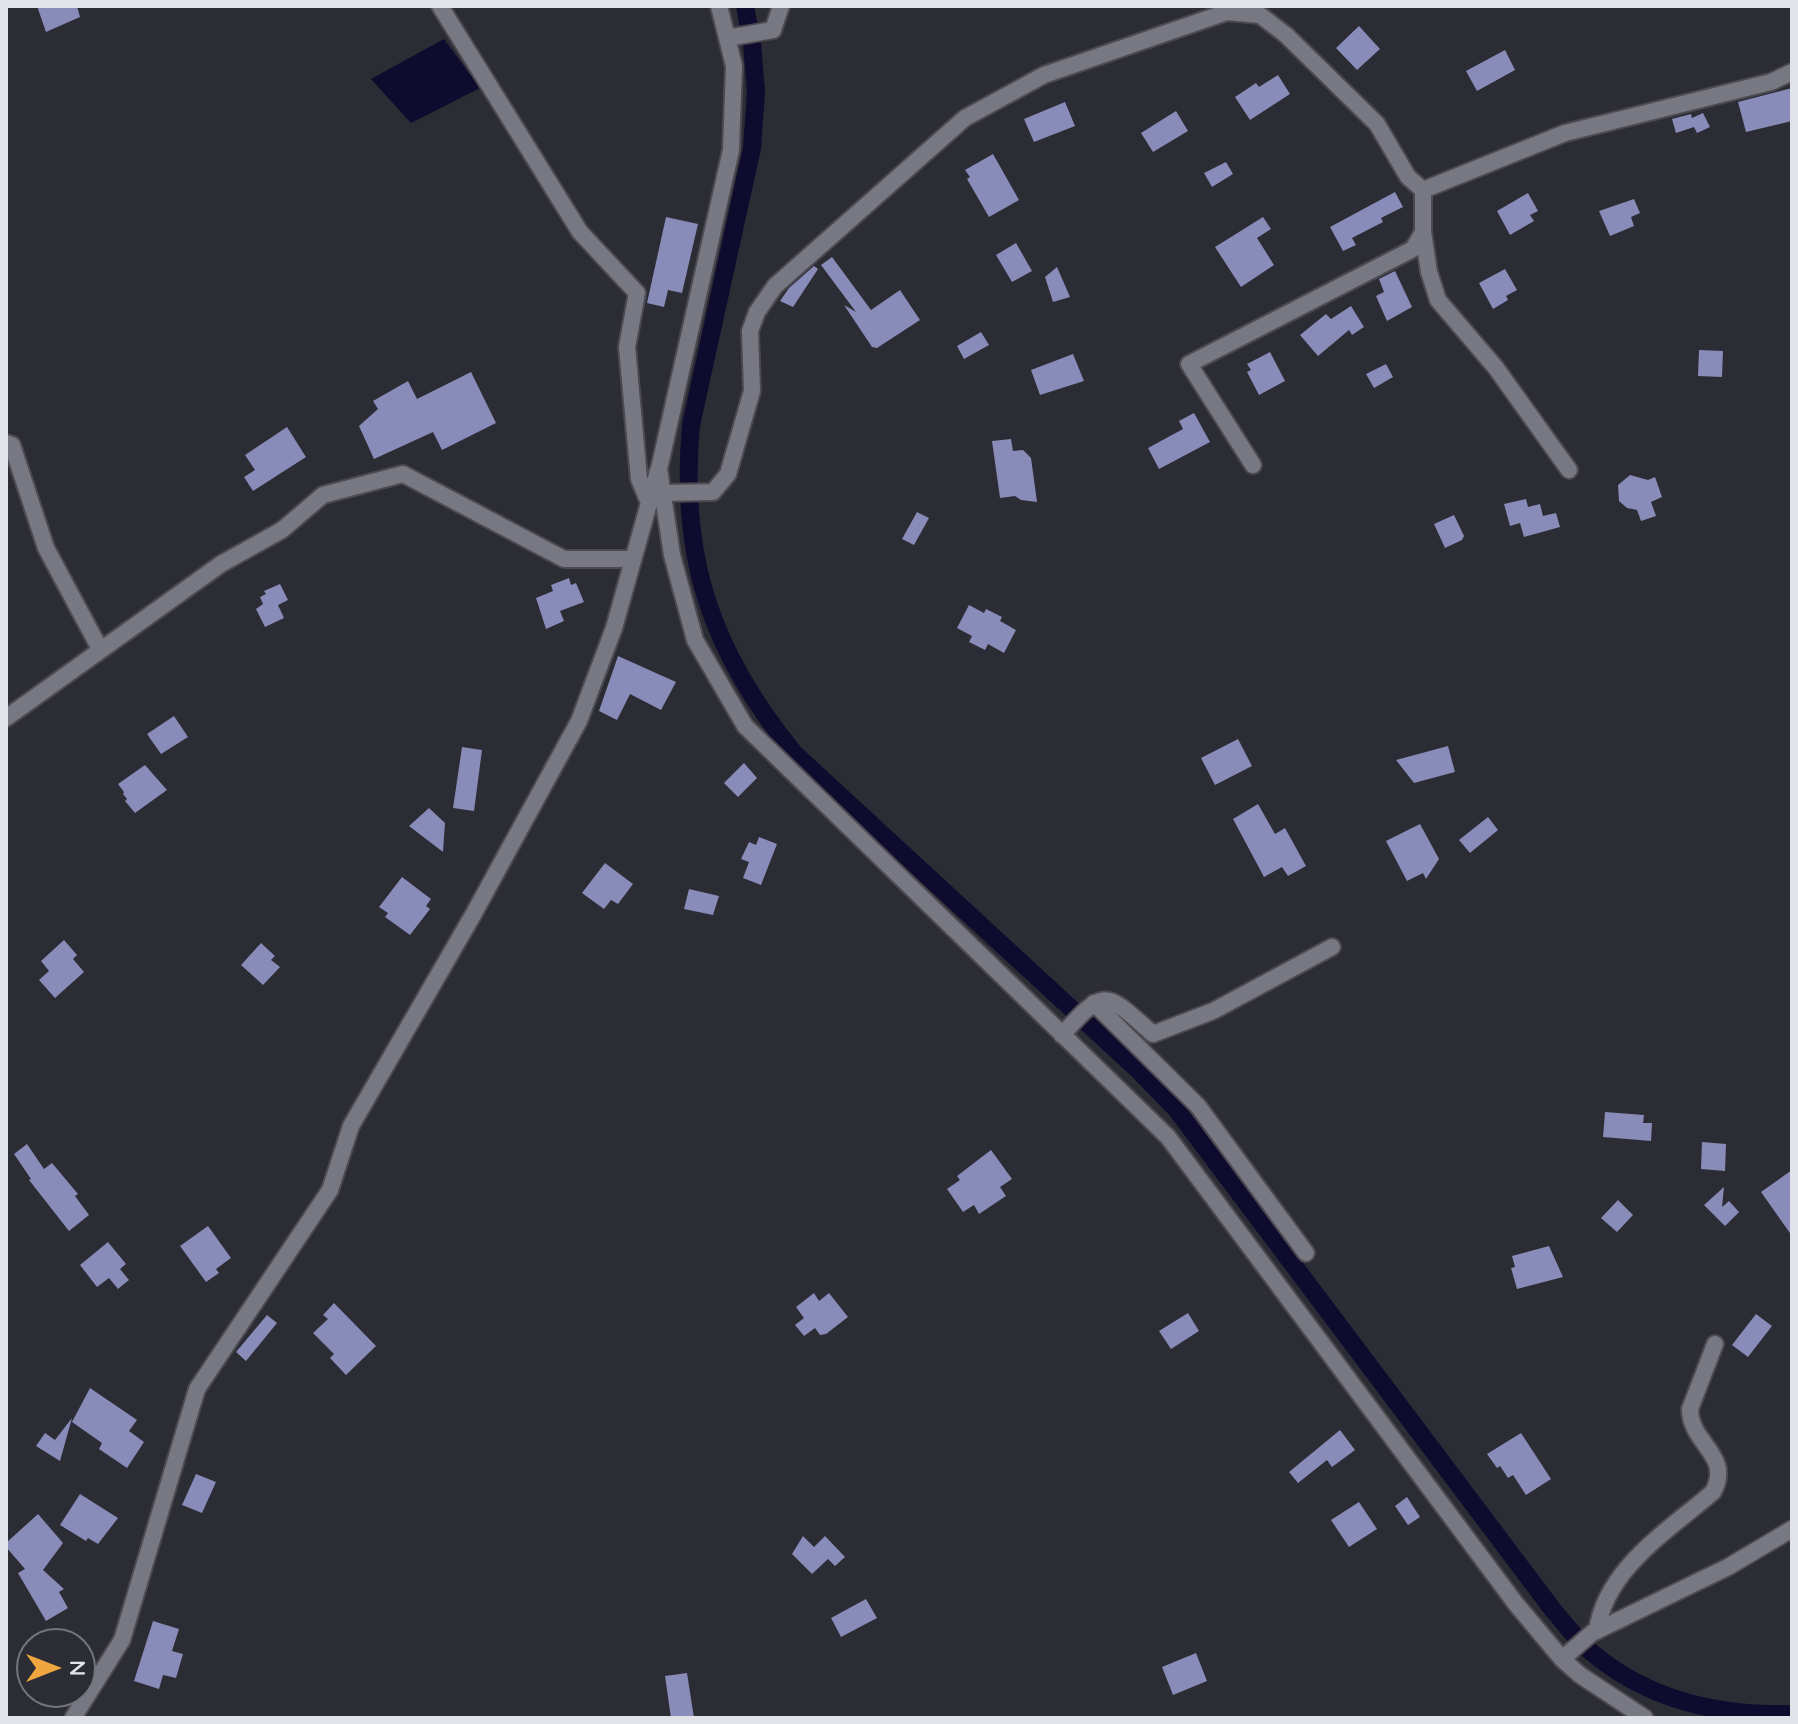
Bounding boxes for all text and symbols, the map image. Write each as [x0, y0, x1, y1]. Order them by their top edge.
north arrow [16, 1628, 96, 1708]
text: N [64, 1660, 92, 1676]

